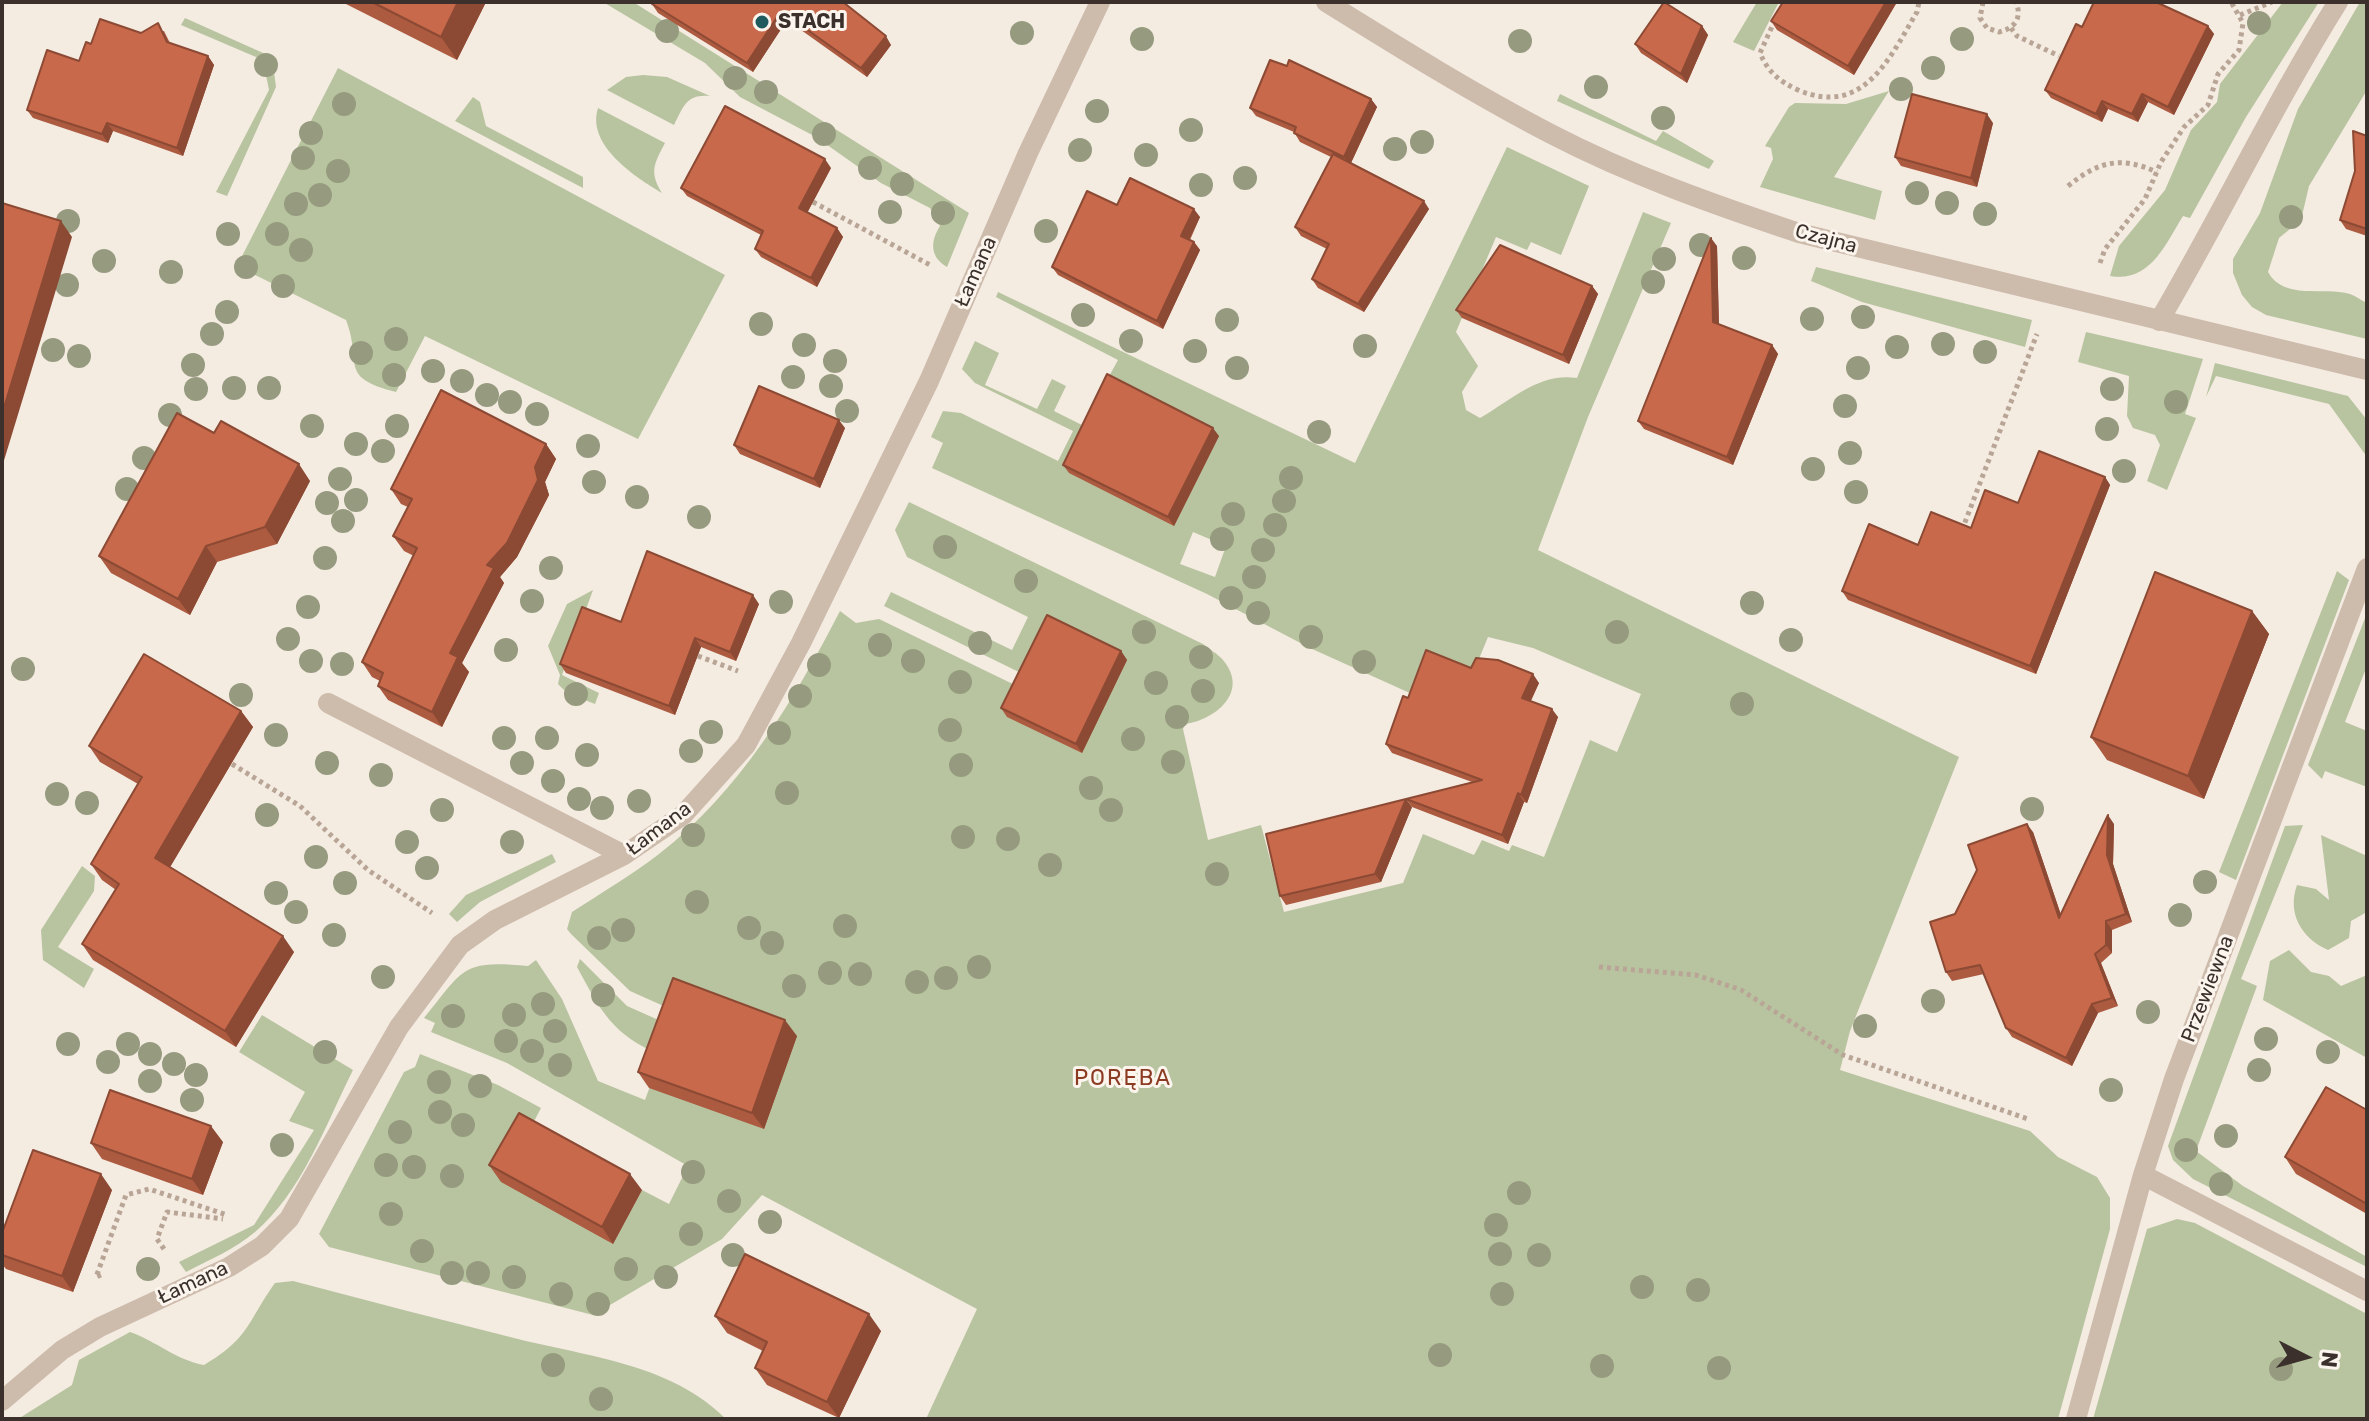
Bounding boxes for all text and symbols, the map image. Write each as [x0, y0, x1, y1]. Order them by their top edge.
place label: STACH [778, 10, 845, 34]
marker: STACH [753, 13, 771, 31]
street label: Czajna [1792, 219, 1860, 259]
street label: Łamana [950, 233, 1002, 311]
street label: Łamana [622, 797, 696, 861]
street label: Przewiewna [2177, 932, 2239, 1046]
district label: PORĘBA [1074, 1066, 1172, 1092]
street label: Łamana [154, 1256, 232, 1310]
north arrow [2265, 1317, 2345, 1397]
text: N [2315, 1350, 2344, 1369]

